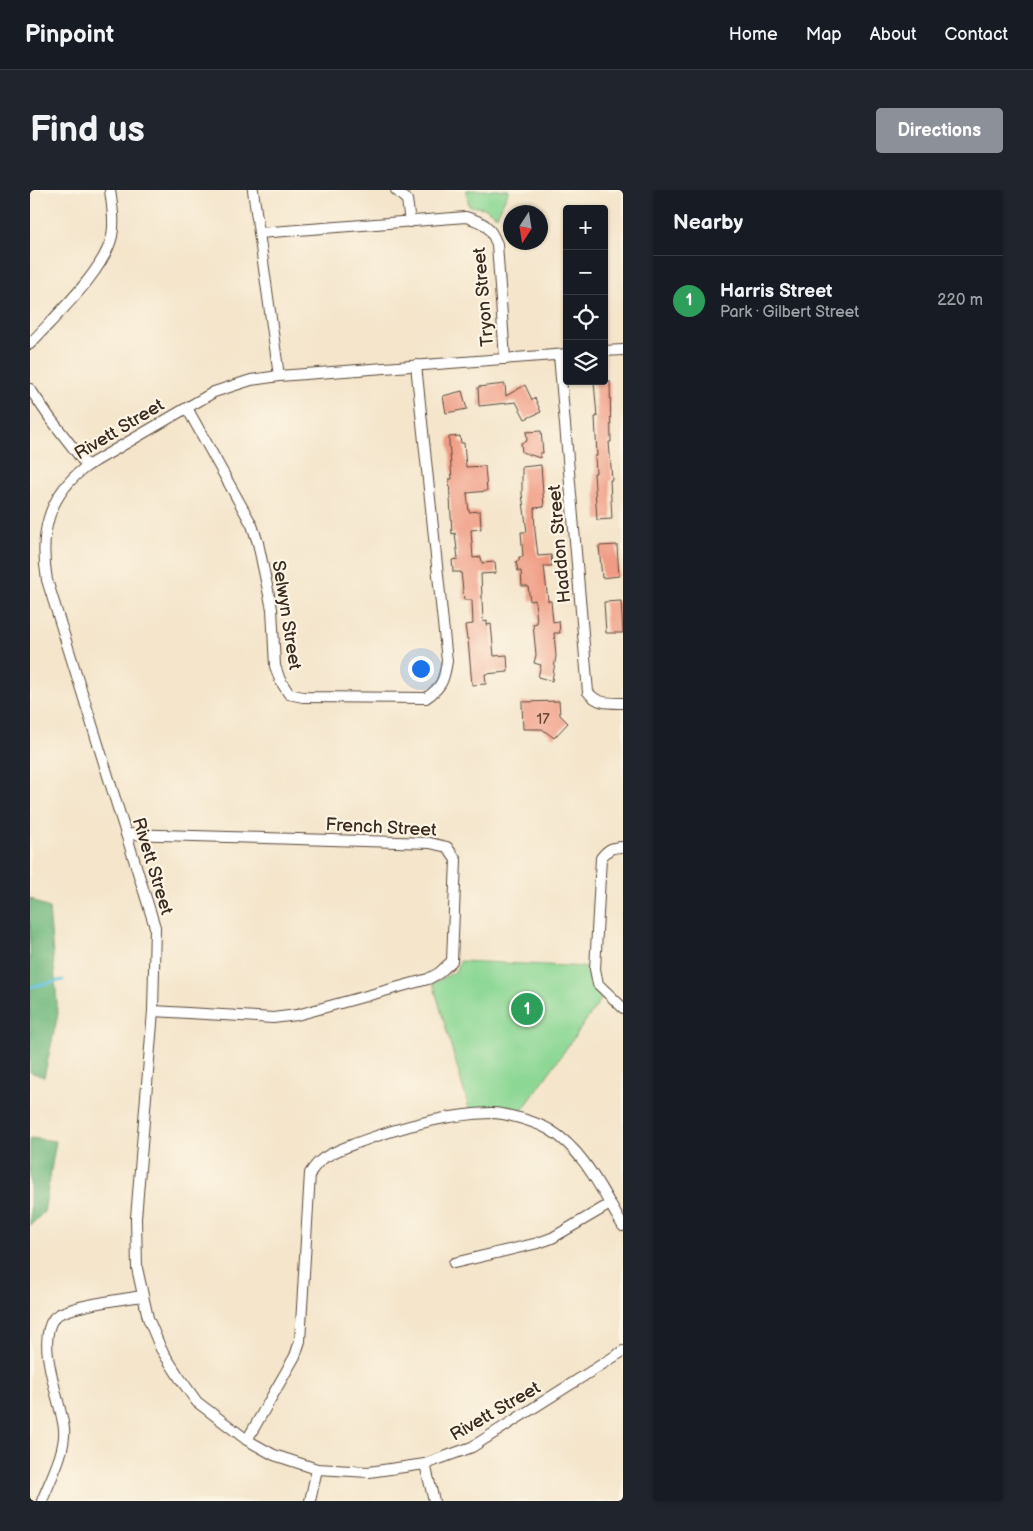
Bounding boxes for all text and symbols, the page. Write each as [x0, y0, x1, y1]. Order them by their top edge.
text: Pinpoint [25, 20, 114, 49]
text: Home [729, 24, 778, 45]
text: Map [806, 24, 842, 45]
text: About [870, 24, 917, 45]
text: Contact [945, 24, 1008, 45]
button: Directions [876, 108, 1003, 153]
text: Find us [30, 109, 145, 152]
north arrow [503, 205, 548, 250]
map controls [563, 205, 608, 385]
button: + [563, 205, 608, 250]
text: Nearby [673, 210, 743, 235]
street label: Tryon Street [469, 246, 498, 347]
button: − [563, 250, 608, 295]
text: Harris Street [720, 280, 832, 303]
text: 1 [686, 291, 692, 310]
text: 220 m [937, 291, 983, 310]
button: locate [563, 295, 608, 340]
text: Park · Gilbert Street [720, 303, 859, 322]
button: layers [563, 340, 608, 385]
street label: Rivett Street [71, 394, 168, 464]
street label: Haddon Street [544, 484, 575, 604]
street label: Selwyn Street [267, 559, 306, 672]
your location [408, 656, 434, 682]
house number: 17 [536, 710, 550, 729]
street label: French Street [325, 814, 437, 841]
street label: Rivett Street [128, 815, 177, 918]
pin: 1 [511, 990, 543, 1028]
street label: Rivett Street [446, 1377, 544, 1446]

